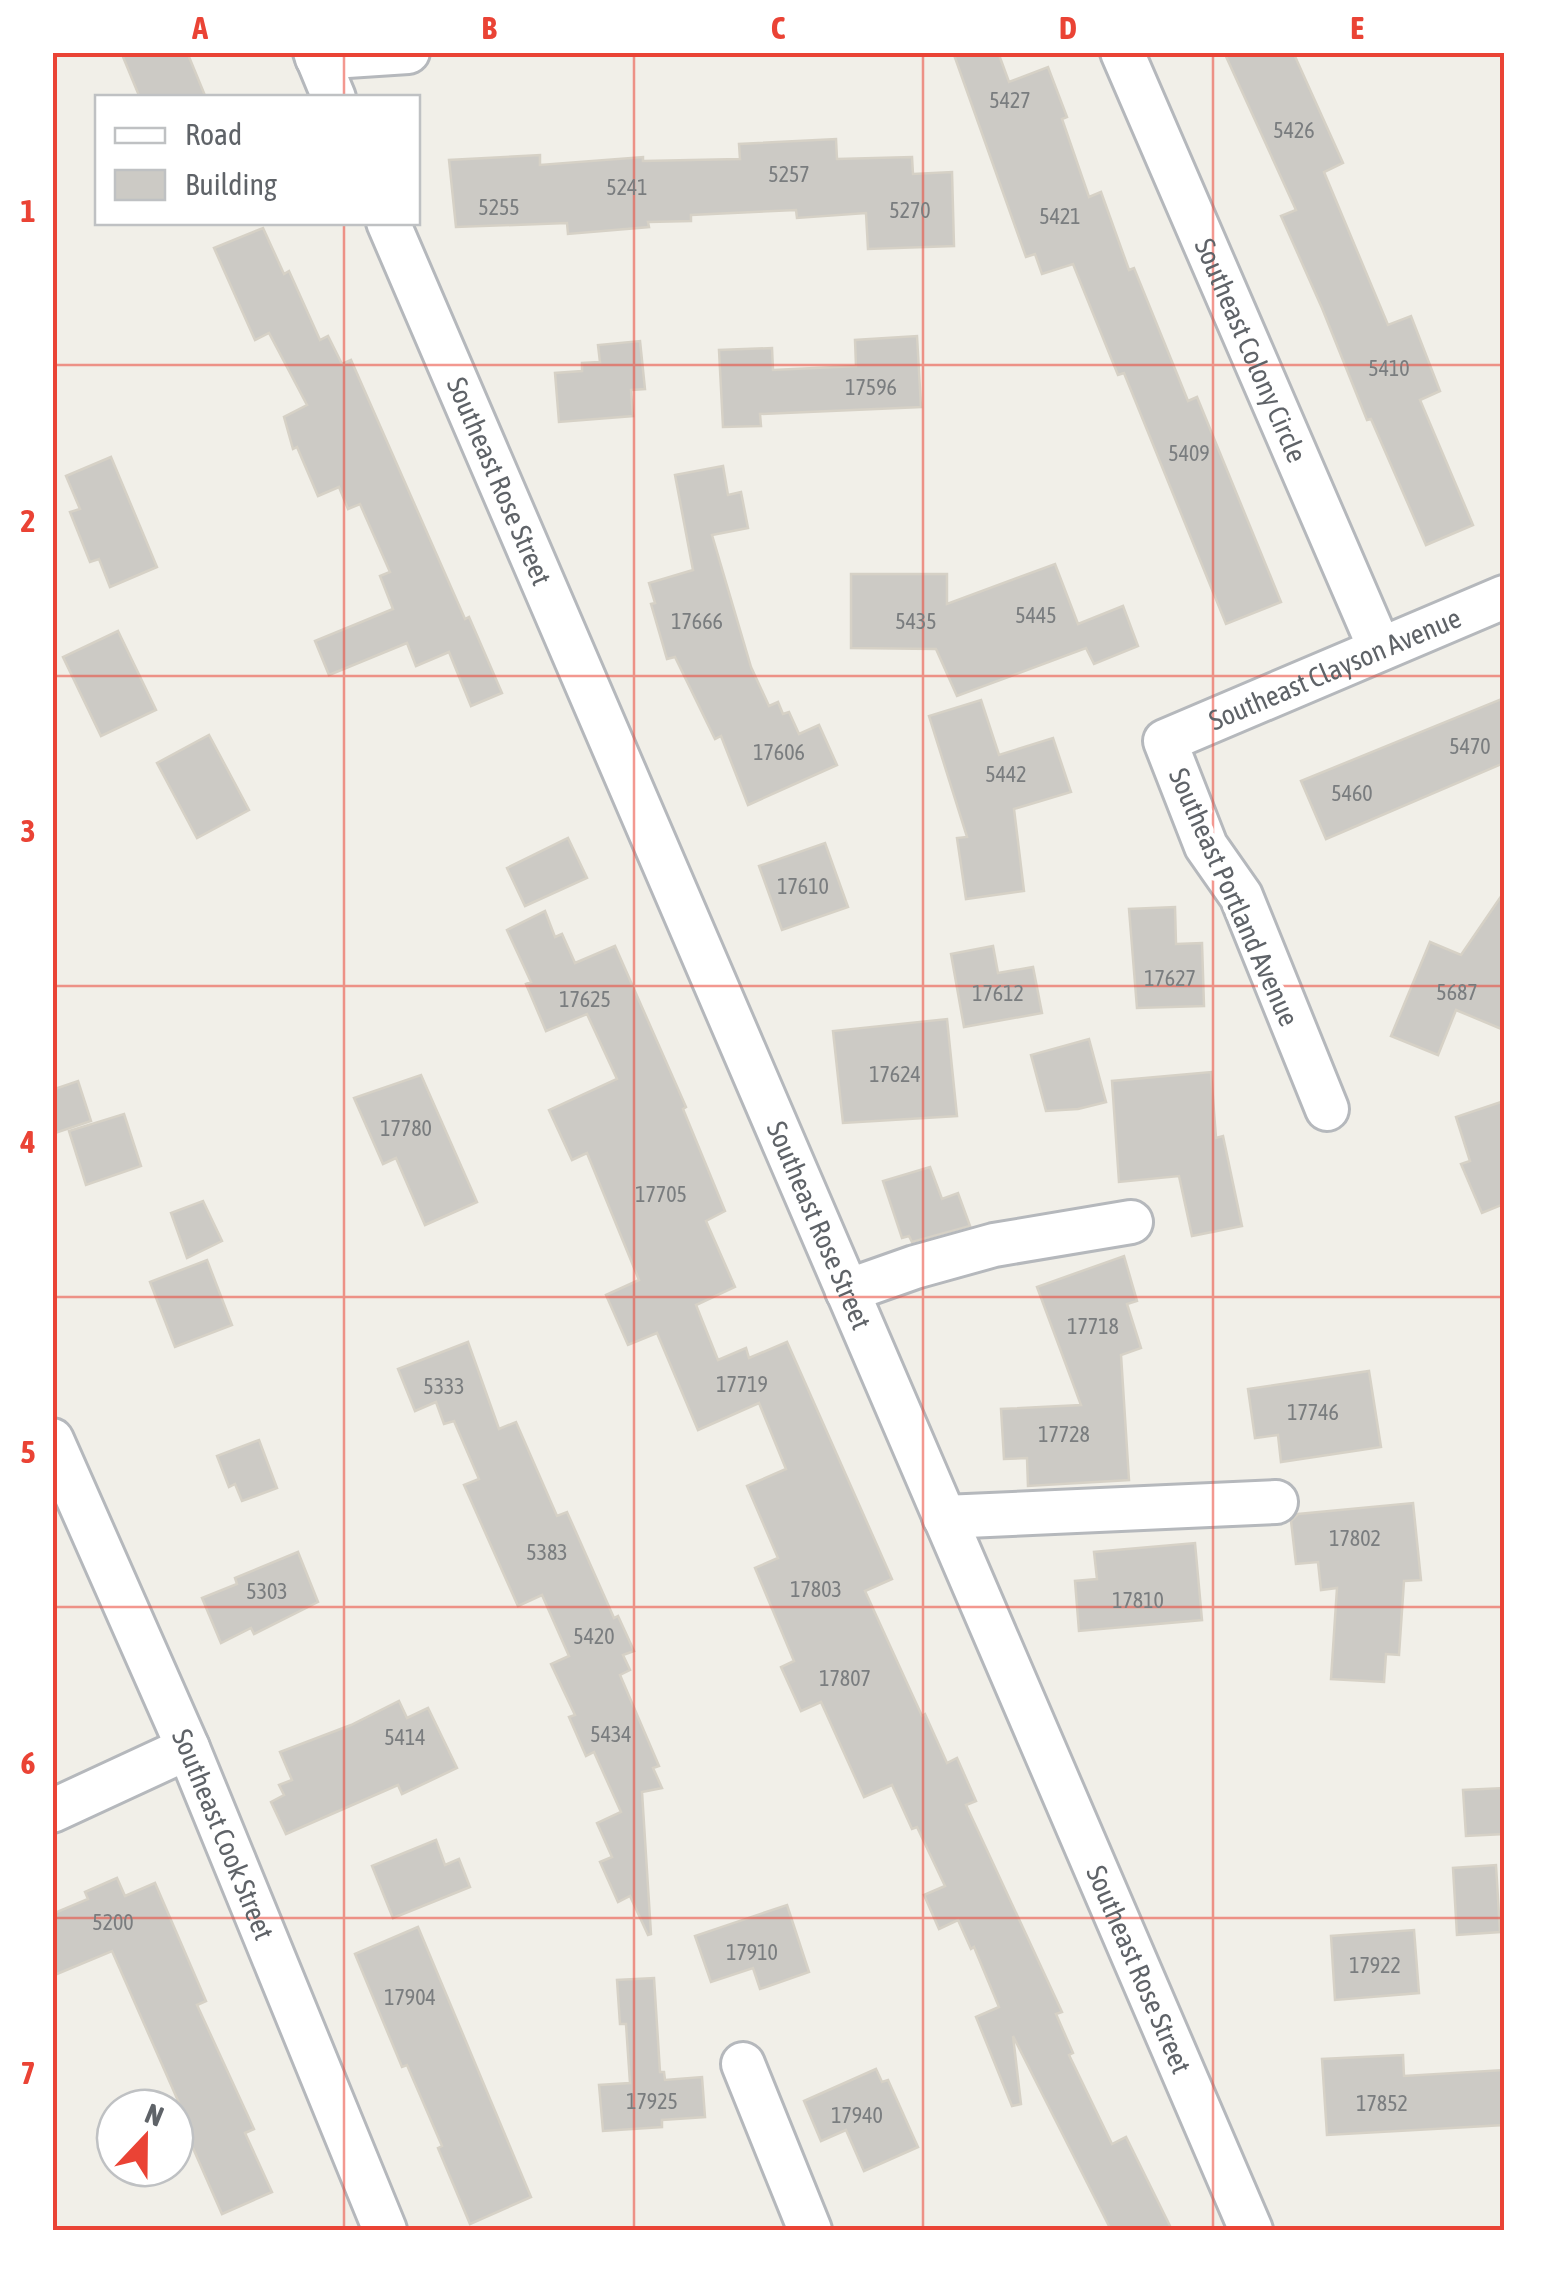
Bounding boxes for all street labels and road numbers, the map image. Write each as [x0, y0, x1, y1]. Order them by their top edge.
street label: Southeast Colony Circle [1189, 234, 1313, 467]
street label: Southeast Rose Street [441, 372, 558, 590]
street label: Southeast Clayson Avenue [1204, 601, 1466, 736]
street label: Southeast Portland Avenue [1163, 763, 1305, 1031]
street label: Southeast Rose Street [760, 1117, 878, 1334]
street label: Southeast Cook Street [166, 1724, 281, 1944]
street label: Southeast Rose Street [1080, 1861, 1198, 2078]

